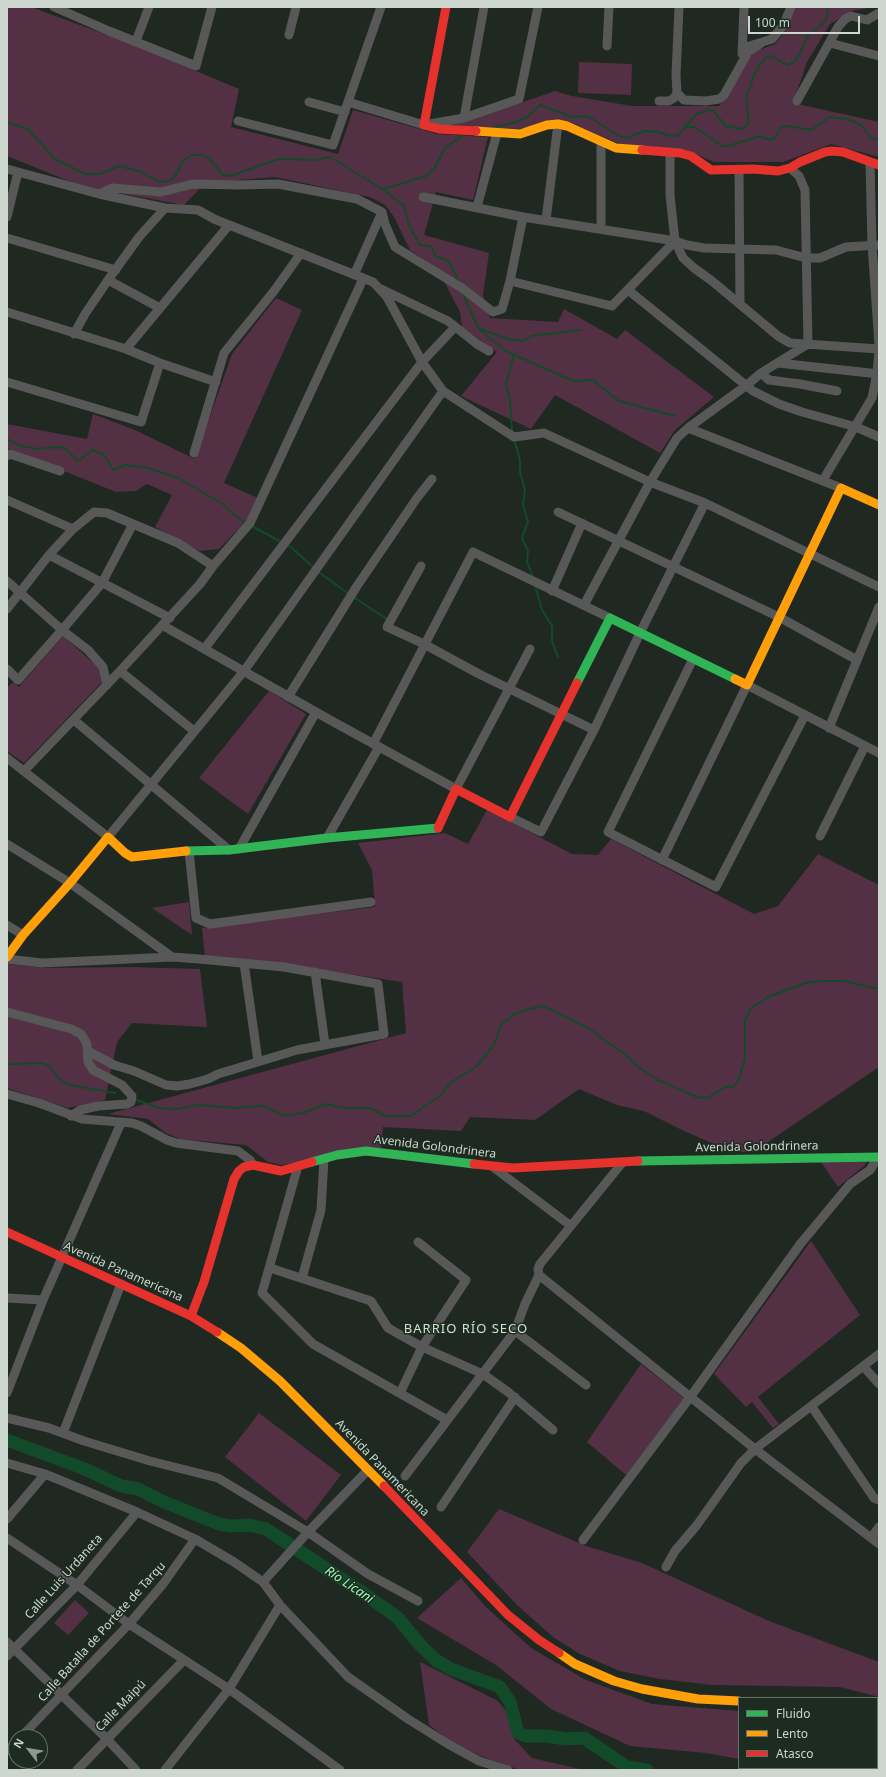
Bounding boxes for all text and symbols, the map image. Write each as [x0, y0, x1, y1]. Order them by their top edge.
scale bar [750, 8, 862, 34]
text: 100 m [755, 14, 790, 31]
street label: Avenida Golondrinera [373, 1132, 497, 1162]
street label: Avenida Golondrinera [695, 1139, 819, 1155]
street label: Avenida Panamericana [61, 1239, 185, 1305]
district label: BARRIO RÍO SECO [404, 1321, 528, 1337]
street label: Avenida Panamericana [332, 1417, 432, 1519]
street label: Calle Luis Urdaneta [22, 1532, 106, 1622]
street label: Calle Batalla de Portete de Tarqu [35, 1559, 169, 1705]
water label: Río Licani [322, 1563, 376, 1607]
street label: Calle Maipú [93, 1677, 149, 1735]
legend [738, 1697, 878, 1769]
text: Fluido [776, 1705, 810, 1722]
text: Lento [776, 1725, 808, 1742]
north arrow [8, 1729, 48, 1769]
text: N [9, 1735, 27, 1751]
text: Atasco [776, 1745, 814, 1762]

